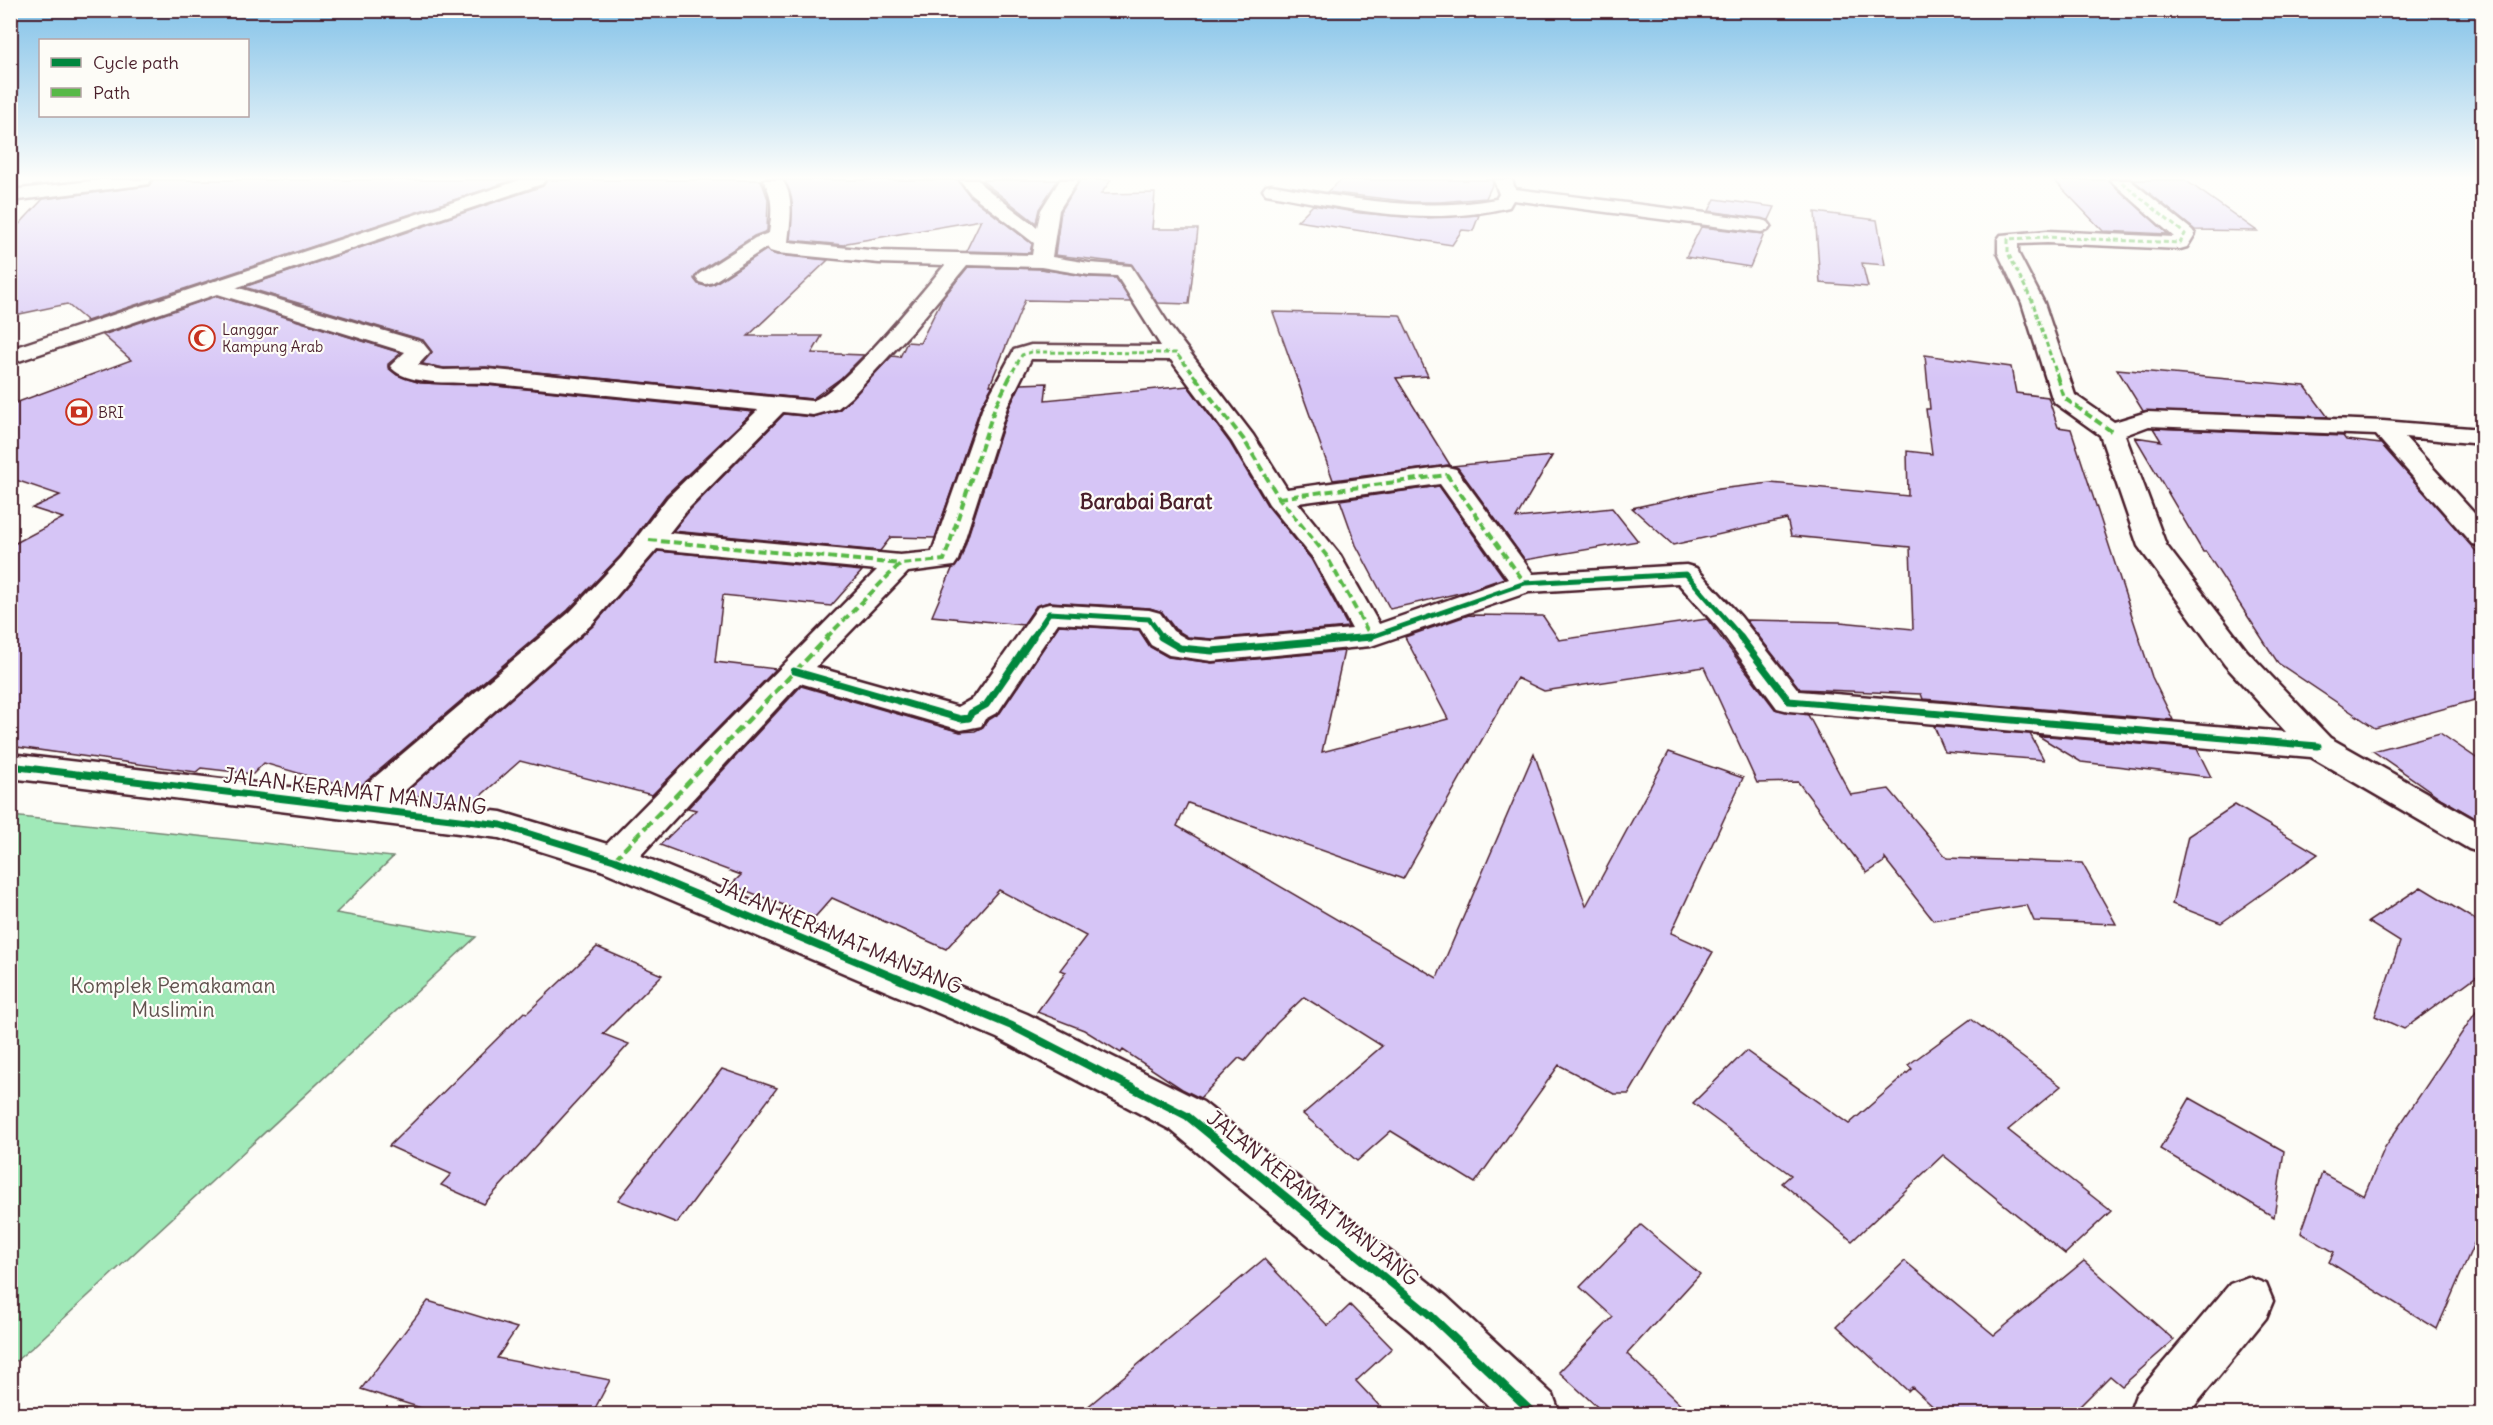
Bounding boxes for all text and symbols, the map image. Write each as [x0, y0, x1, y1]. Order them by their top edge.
legend [39, 39, 249, 117]
text: Cycle path [93, 51, 179, 74]
text: Path [93, 81, 130, 104]
place label: Langgar Kampung Arab [222, 320, 323, 356]
mosque icon: Langgar Kampung Arab [187, 323, 217, 353]
bank icon: BRI [64, 397, 94, 427]
place label: BRI [98, 403, 124, 422]
district label: Barabai Barat [1080, 488, 1213, 515]
street label: JALAN KERAMAT MANJANG [222, 761, 488, 821]
street label: JALAN KERAMAT MANJANG [712, 872, 966, 1000]
park label: Komplek Pemakaman Muslimin [70, 972, 276, 1023]
street label: JALAN KERAMAT MANJANG [1201, 1104, 1425, 1292]

